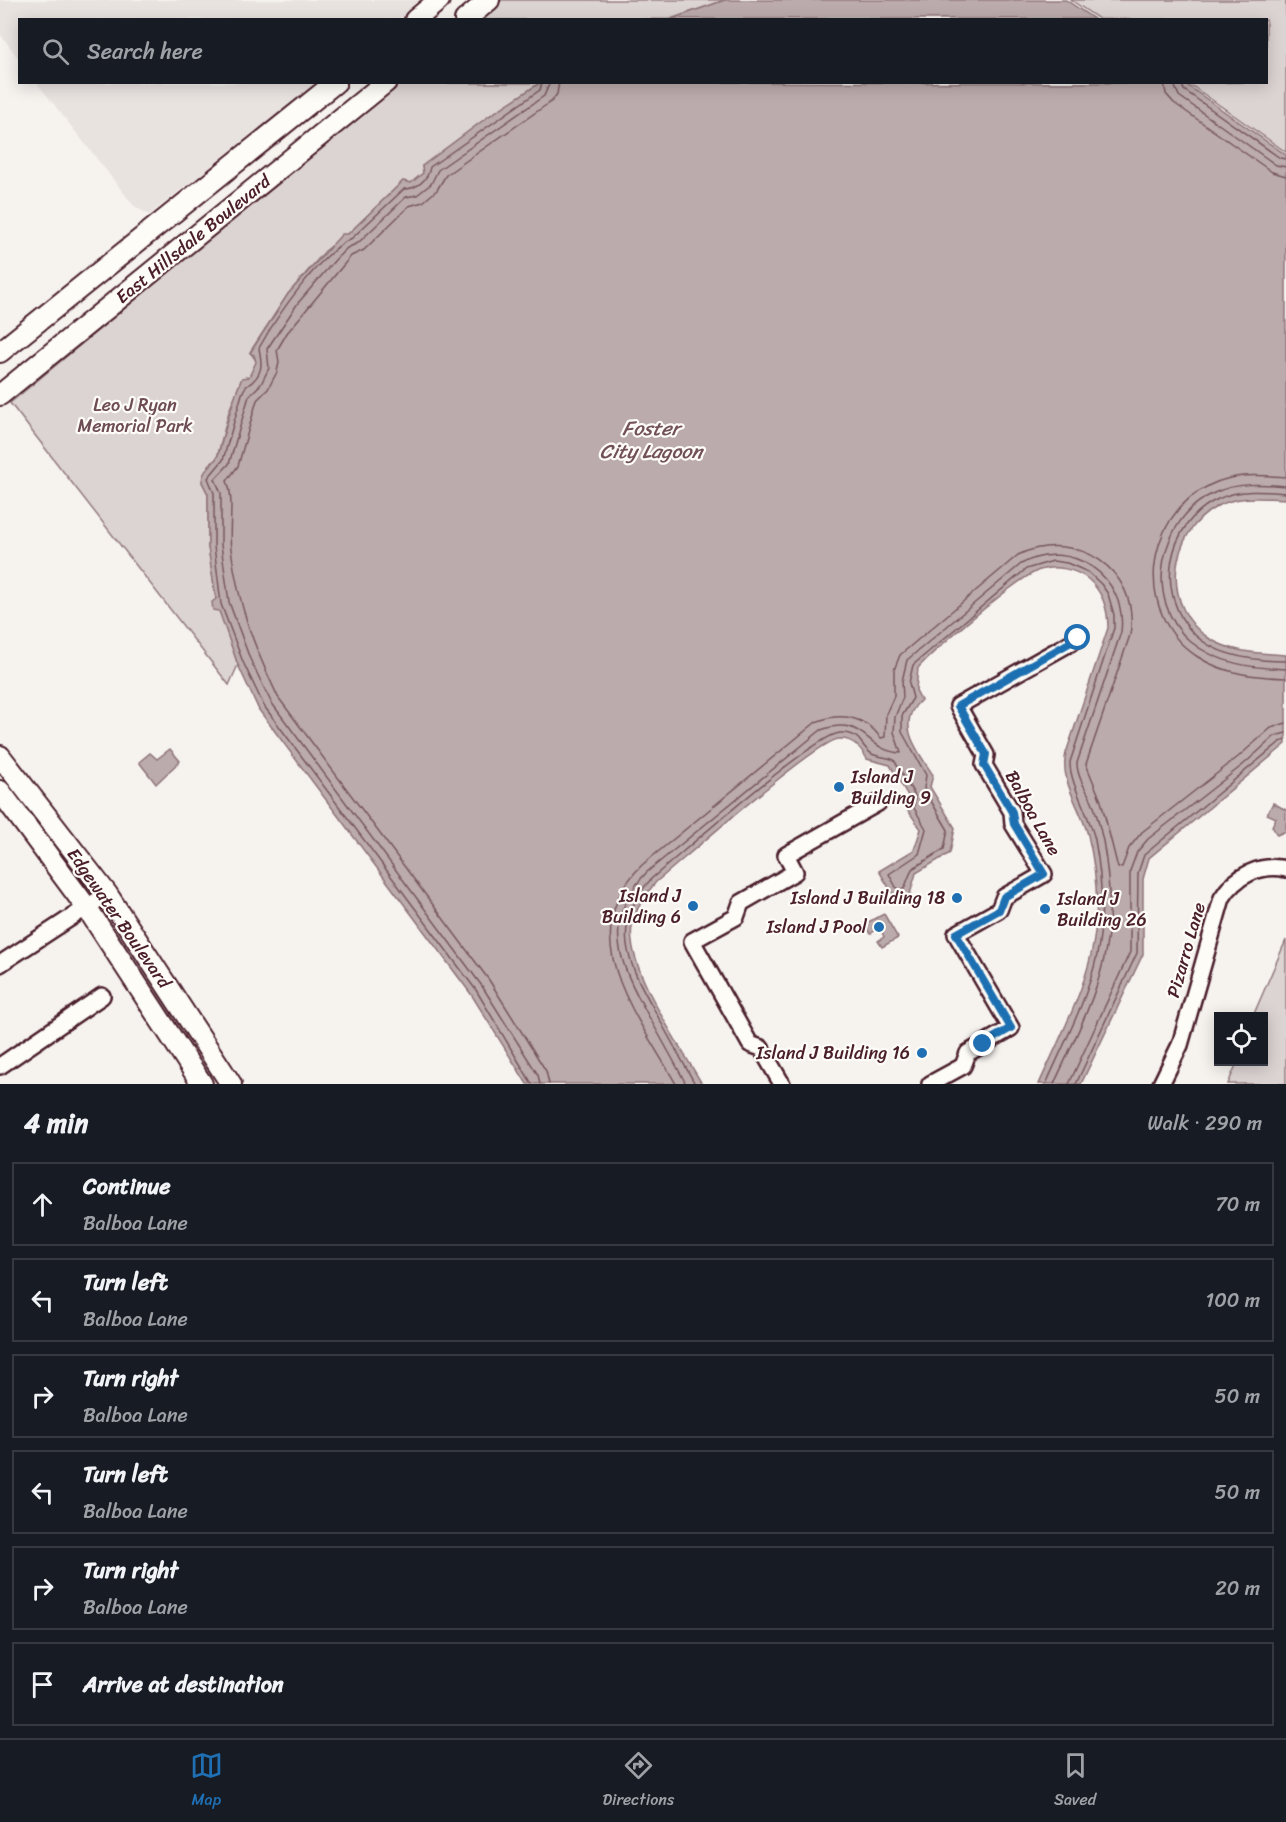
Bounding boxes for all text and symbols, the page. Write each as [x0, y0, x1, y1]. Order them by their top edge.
search box [18, 18, 1268, 84]
text: Search here [87, 32, 203, 71]
icon: search [39, 35, 72, 68]
street label: East Hillsdale Boulevard [108, 165, 279, 312]
park label: Leo J Ryan Memorial Park [77, 389, 193, 442]
water label: Foster City Lagoon [600, 411, 704, 469]
route start [1064, 624, 1090, 650]
place label: Island J Building 9 [850, 761, 931, 814]
street label: Balboa Lane [996, 764, 1070, 862]
marker: Island J Building 9 [832, 780, 846, 794]
street label: Edgewater Boulevard [58, 841, 181, 996]
place label: Island J Building 6 [602, 880, 682, 933]
place label: Island J Building 18 [790, 882, 945, 914]
place label: Island J Building 26 [1056, 883, 1147, 936]
marker: Island J Building 18 [950, 891, 964, 905]
street label: Pizarro Lane [1157, 898, 1215, 1002]
marker: Island J Building 6 [686, 899, 700, 913]
marker: Island J Building 26 [1038, 902, 1052, 916]
place label: Island J Pool [765, 911, 868, 943]
marker: Island J Pool [872, 920, 886, 934]
map controls [1214, 1012, 1268, 1066]
button: locate [1214, 1012, 1268, 1066]
route end [969, 1030, 995, 1056]
place label: Island J Building 16 [755, 1037, 910, 1069]
marker: Island J Building 16 [915, 1046, 929, 1060]
text: 4 min [24, 1100, 88, 1146]
text: Walk · 290 m [1147, 1106, 1262, 1141]
text: Continue [83, 1167, 171, 1206]
text: 70 m [1215, 1187, 1260, 1222]
icon: ahead [26, 1188, 59, 1221]
text: Balboa Lane [83, 1206, 188, 1241]
text: Turn left [83, 1263, 168, 1302]
text: 100 m [1206, 1283, 1260, 1318]
icon: left [26, 1284, 59, 1317]
text: Balboa Lane [83, 1302, 188, 1337]
text: Turn right [83, 1359, 178, 1398]
text: 50 m [1215, 1379, 1260, 1414]
icon: right [26, 1380, 59, 1413]
text: Balboa Lane [83, 1398, 188, 1433]
text: Turn left [83, 1455, 168, 1494]
text: 50 m [1215, 1475, 1260, 1510]
icon: left [26, 1476, 59, 1509]
text: Balboa Lane [83, 1494, 188, 1529]
text: Turn right [83, 1551, 178, 1590]
text: 20 m [1215, 1571, 1260, 1606]
icon: right [26, 1572, 59, 1605]
text: Balboa Lane [83, 1590, 188, 1625]
text: Arrive at destination [83, 1665, 284, 1704]
icon: arrive [26, 1668, 59, 1701]
tab: Map [190, 1749, 223, 1814]
tab: Directions [603, 1749, 674, 1814]
tab: Saved [1054, 1749, 1096, 1814]

